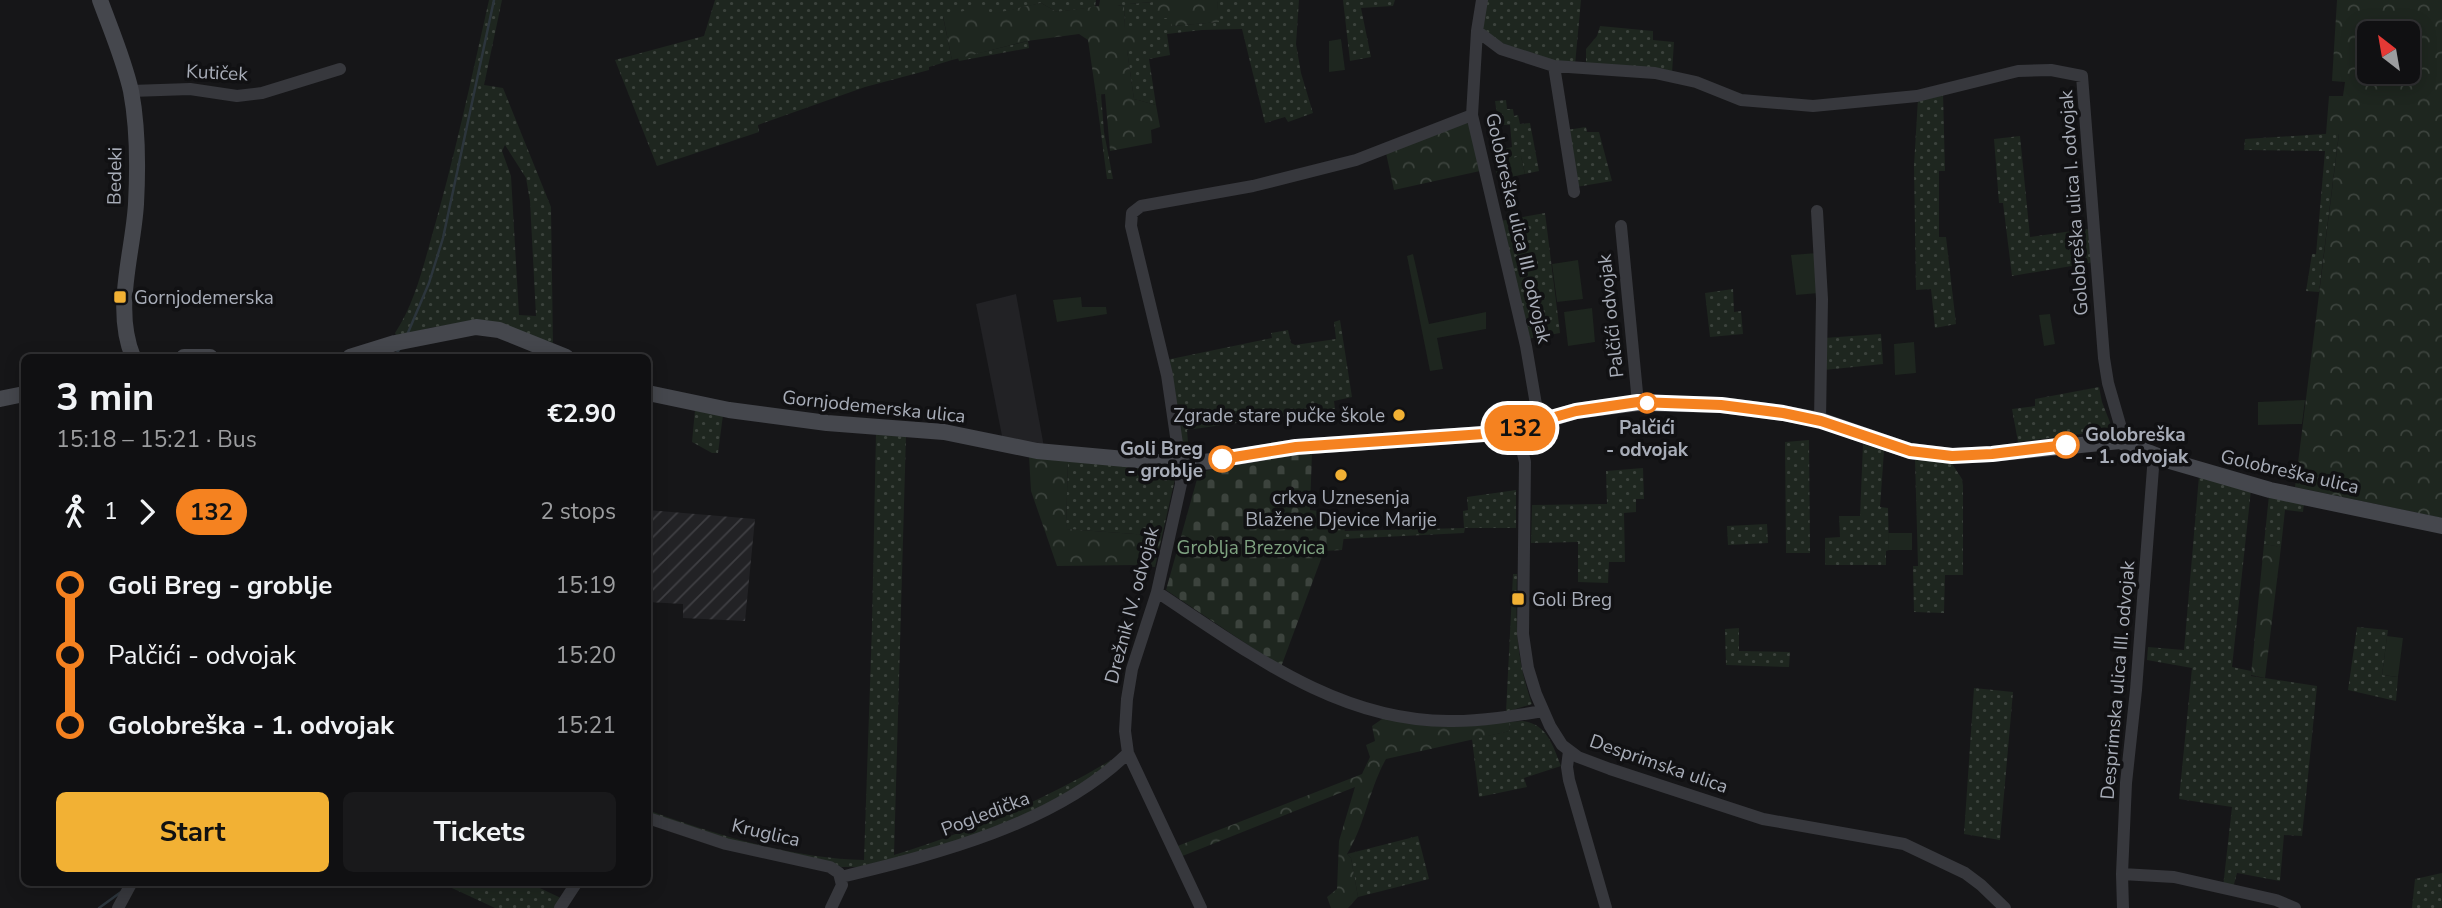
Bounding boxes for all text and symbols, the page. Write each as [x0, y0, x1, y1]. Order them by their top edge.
north arrow [2357, 21, 2420, 84]
map controls [2357, 21, 2420, 84]
street label: Kutiček [185, 58, 249, 88]
street label: Golobreška ulica I. odvojak [2053, 89, 2095, 317]
street label: Golobreška ulica III. odvojak [1479, 110, 1557, 347]
street label: Bedeki [101, 147, 129, 205]
street label: Palčići odvojak [1592, 252, 1630, 379]
place label: Gornjodemerska [134, 285, 274, 311]
marker: Gornjodemerska [112, 289, 128, 305]
text: 3 min [56, 372, 154, 423]
street label: Gornjodemerska ulica [781, 384, 967, 430]
marker: Palčići - odvojak [1637, 393, 1657, 413]
text: €2.90 [547, 396, 616, 431]
place label: Zgrade stare pučke škole [1173, 403, 1385, 429]
line badge: 132 [1480, 405, 1560, 451]
marker: Zgrade stare pučke škole [1391, 407, 1407, 423]
text: 132 [1498, 412, 1542, 444]
place label: Palčići - odvojak [1606, 415, 1689, 463]
place label: Golobreška - 1. odvojak [2085, 422, 2189, 470]
text: 15:18 – 15:21 · Bus [56, 424, 257, 455]
marker: Golobreška - 1. odvojak [2053, 432, 2079, 458]
place label: Goli Breg - groblje [1120, 436, 1203, 484]
street label: Golobreška ulica [2218, 443, 2362, 501]
marker: Goli Breg - groblje [1209, 446, 1235, 472]
marker: crkva Uznesenja Blažene Djevice Marije [1333, 467, 1349, 483]
place label: crkva Uznesenja Blažene Djevice Marije [1245, 485, 1437, 533]
icon: walk [56, 493, 94, 531]
icon: forward [128, 493, 166, 531]
text: 1 [104, 496, 118, 527]
text: 132 [190, 496, 233, 528]
text: 2 stops [540, 496, 616, 527]
street label: Drežnik IV. odvojak [1099, 524, 1166, 687]
park label: Groblja Brezovica [1177, 535, 1325, 561]
street label: Desprimska ulica III. odvojak [2095, 559, 2141, 801]
text: Goli Breg - groblje [108, 568, 332, 603]
text: 15:19 [556, 570, 616, 601]
place label: Goli Breg [1532, 587, 1612, 613]
marker: Goli Breg [1510, 591, 1526, 607]
text: Palčići - odvojak [108, 638, 296, 673]
text: 15:20 [556, 640, 616, 671]
text: Golobreška - 1. odvojak [108, 708, 394, 743]
text: 15:21 [556, 710, 616, 741]
street label: Desprimska ulica [1586, 728, 1731, 800]
street label: Pogledička [937, 785, 1033, 843]
button: Start [56, 792, 329, 872]
button: Tickets [343, 792, 616, 872]
street label: Kruglica [729, 813, 802, 853]

